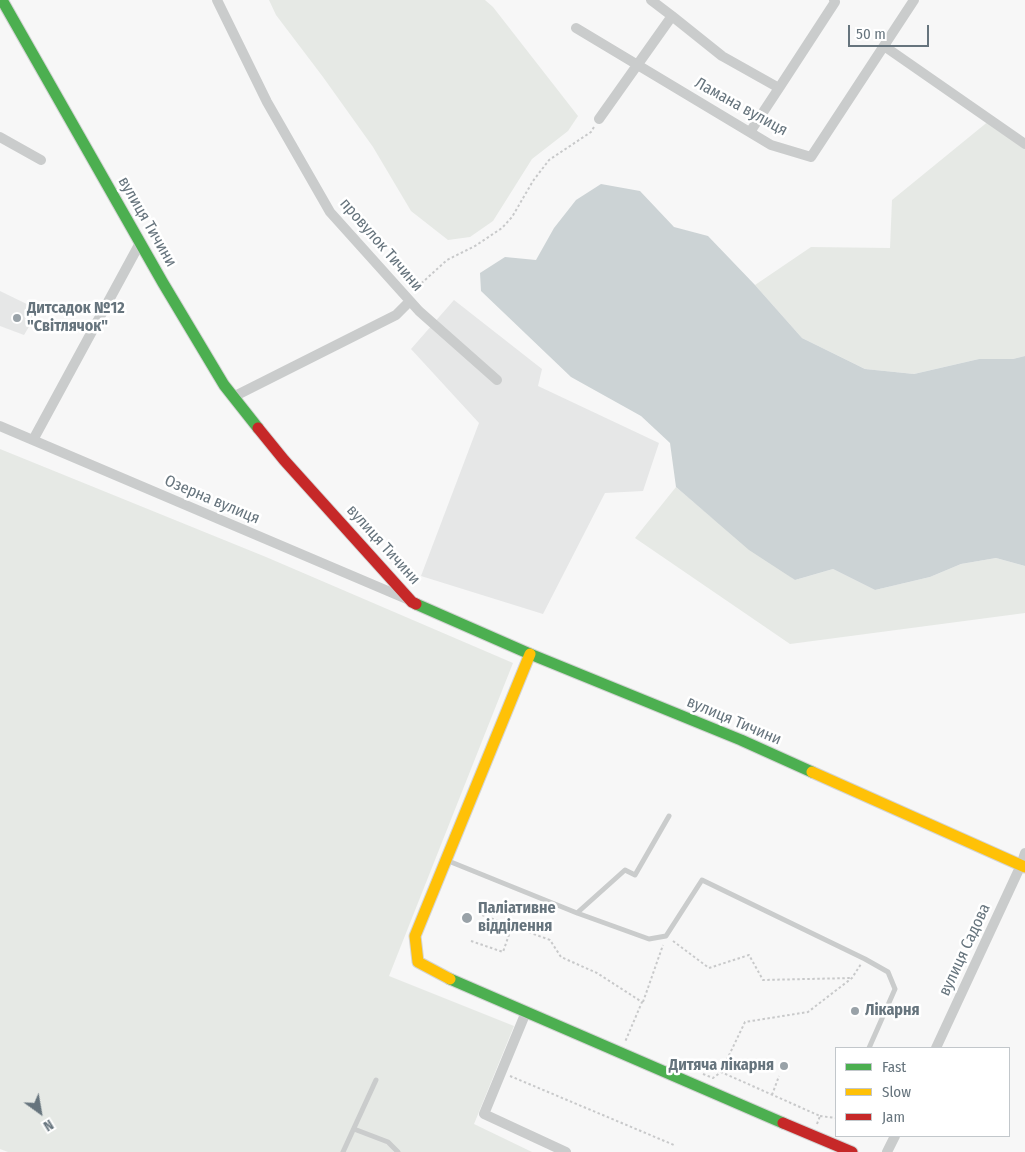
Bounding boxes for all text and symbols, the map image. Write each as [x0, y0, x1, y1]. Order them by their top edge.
scale bar [850, 15, 931, 47]
text: 50 m [856, 25, 886, 43]
street label: Ламана вулиця [691, 74, 791, 140]
street label: вулиця Тичини [113, 174, 181, 270]
street label: провулок Тичини [335, 194, 427, 296]
place label: Дитсадок №12 "Світлячок" [27, 299, 125, 337]
marker: Дитсадок №12 "Світлячок" [11, 312, 23, 324]
street label: Озерна вулиця [162, 471, 262, 529]
street label: вулиця Тичини [342, 501, 424, 589]
street label: вулиця Тичини [684, 692, 784, 750]
place label: Паліативне відділення [478, 899, 556, 937]
street label: вулиця Садова [935, 901, 995, 999]
marker: Паліативне відділення [460, 911, 474, 925]
place label: Лікарня [865, 1001, 920, 1021]
marker: Лікарня [849, 1005, 861, 1017]
legend [835, 1047, 1010, 1137]
place label: Дитяча лікарня [669, 1056, 774, 1076]
text: Fast [882, 1058, 906, 1076]
marker: Дитяча лікарня [778, 1060, 790, 1072]
text: Slow [882, 1083, 911, 1101]
north arrow [15, 1087, 65, 1137]
text: Jam [882, 1108, 905, 1126]
text: N [40, 1116, 56, 1135]

